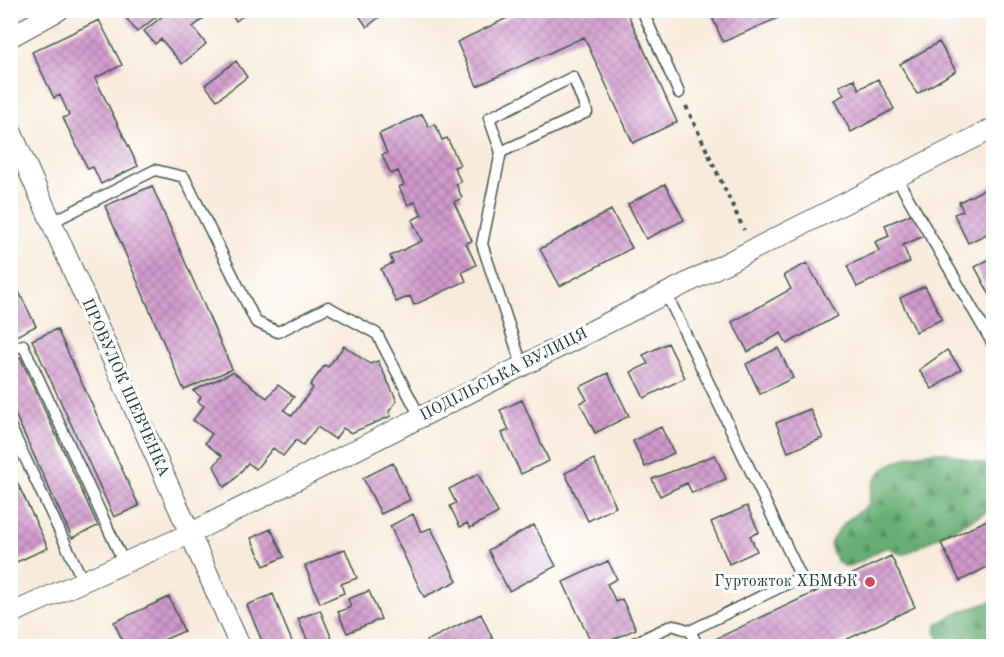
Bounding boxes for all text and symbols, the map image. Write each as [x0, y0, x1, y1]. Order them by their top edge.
street label: ПРОВУЛОК ШЕВЧЕНКА [78, 296, 172, 480]
street label: ПОДІЛЬСЬКА ВУЛИЦЯ [418, 326, 590, 424]
place label: Гуртожток ХБМФК [714, 574, 858, 590]
marker: Гуртожток ХБМФК [863, 575, 877, 589]

